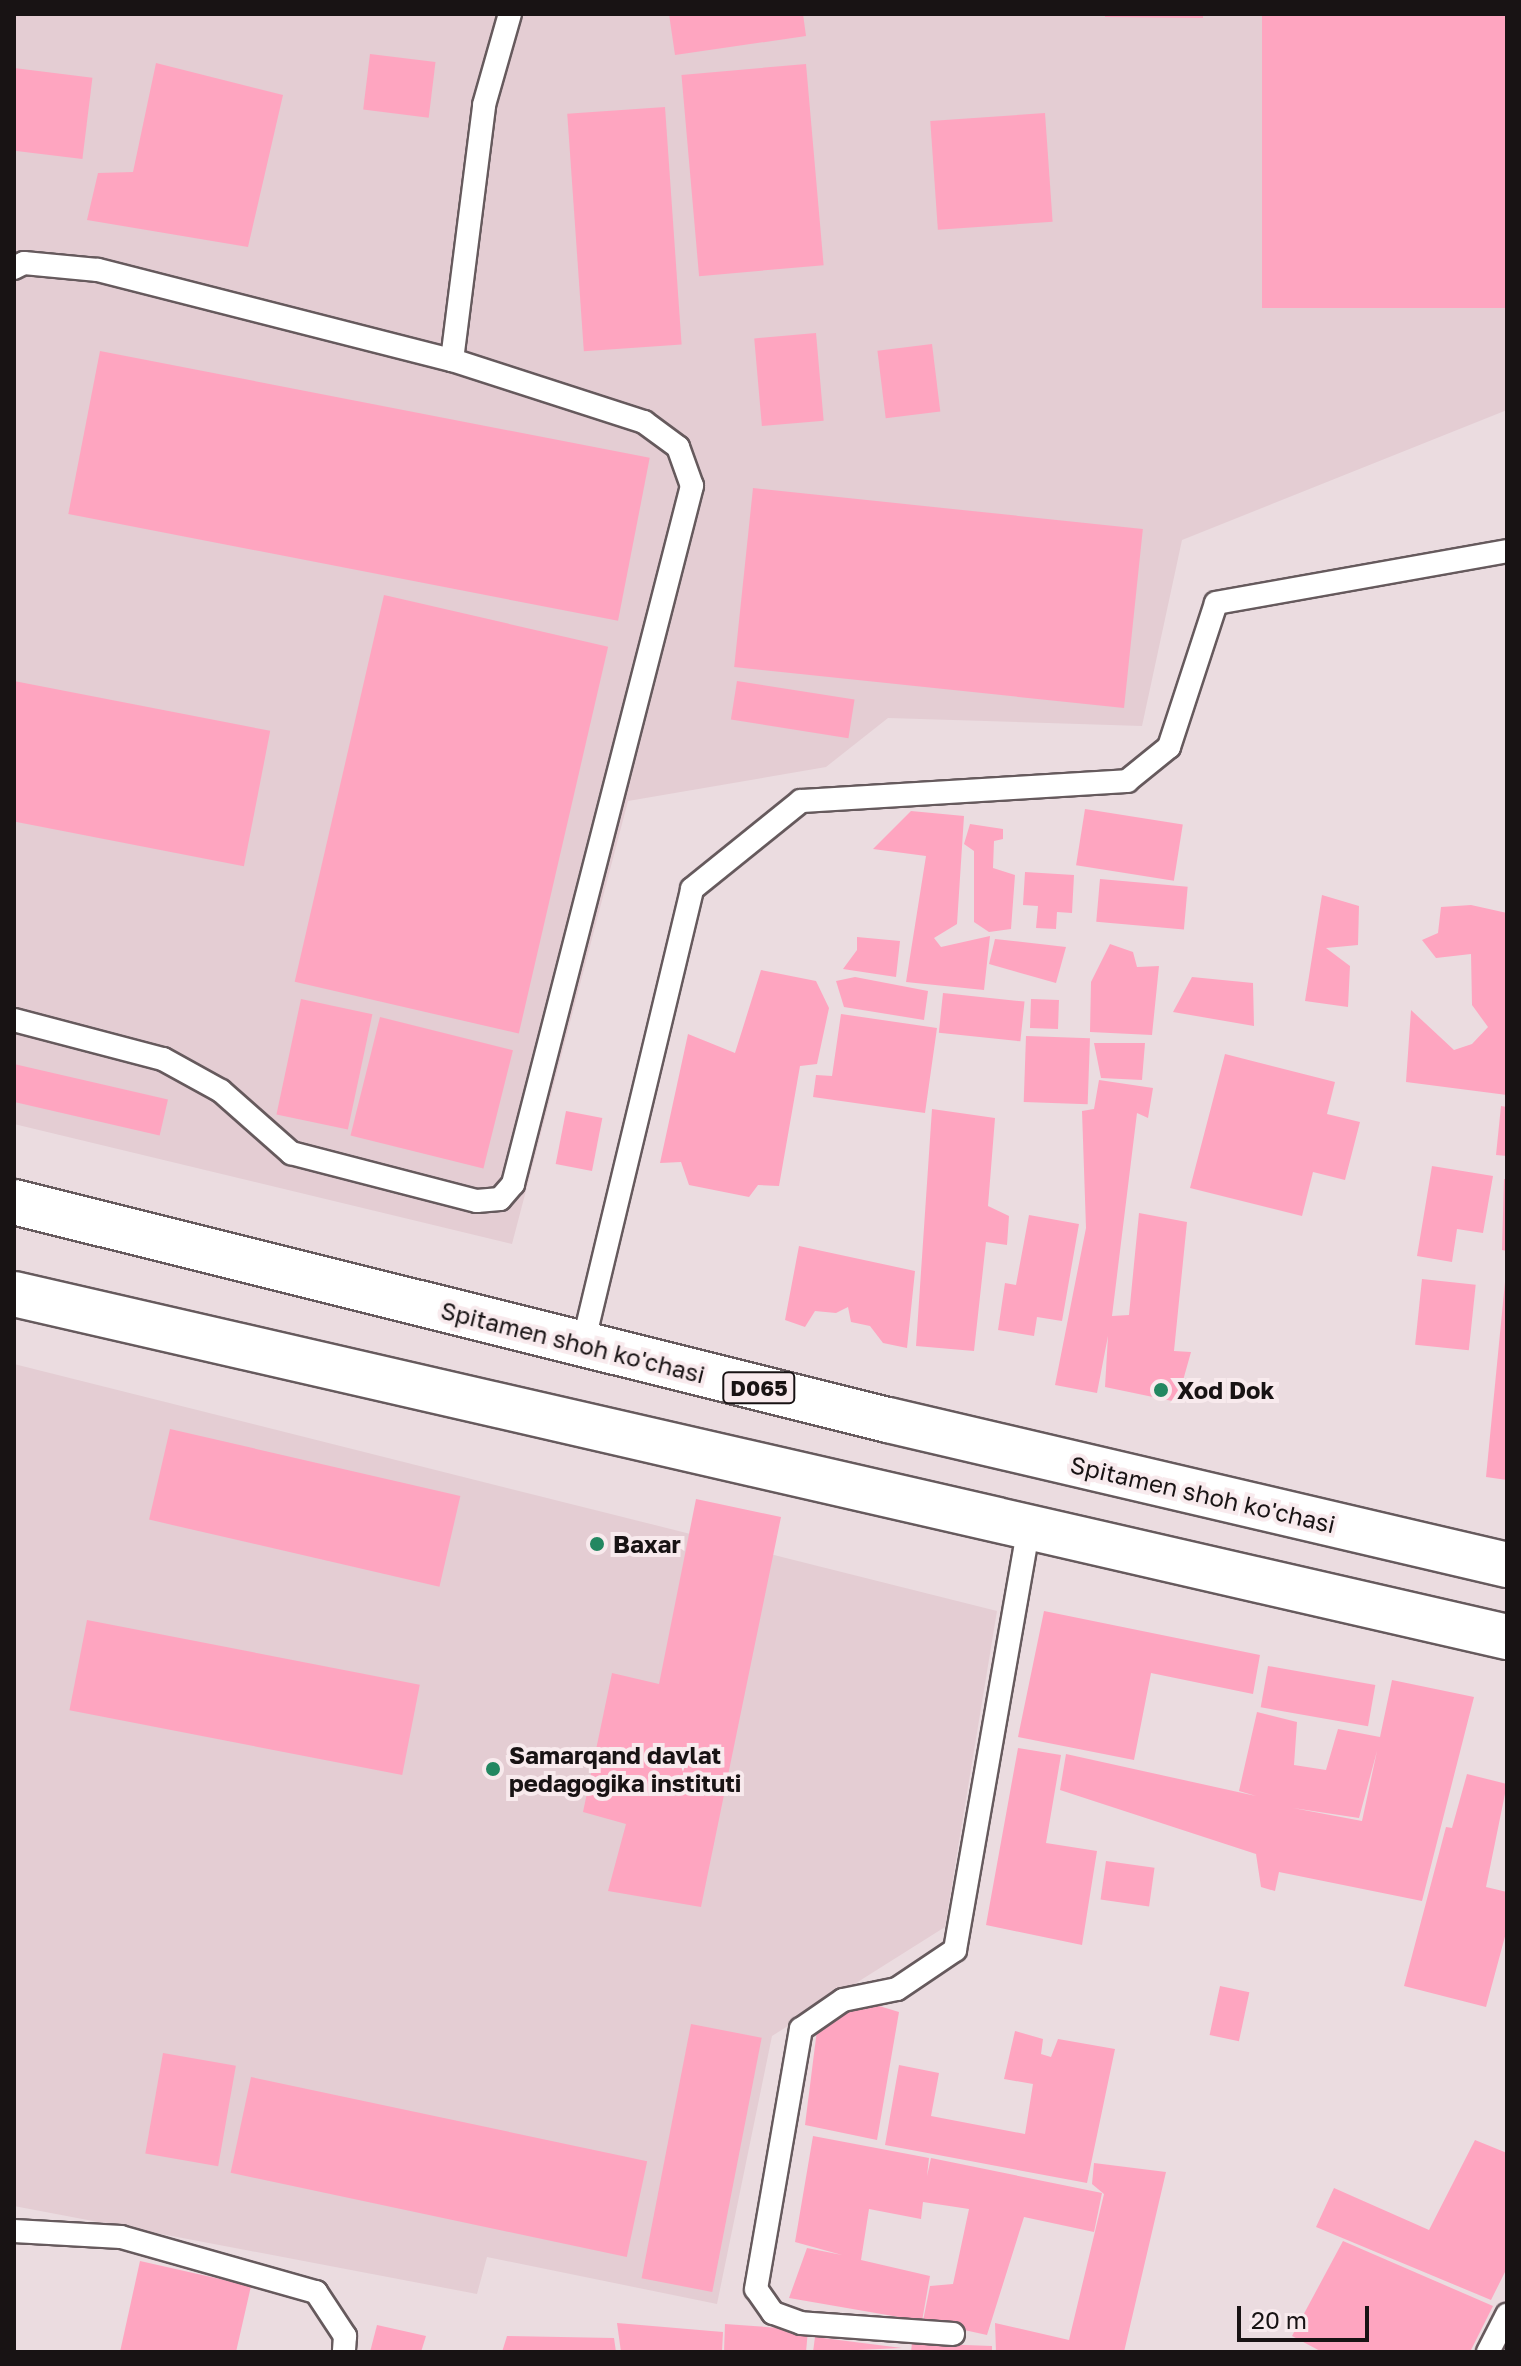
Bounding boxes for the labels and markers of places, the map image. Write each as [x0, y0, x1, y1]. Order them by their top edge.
place label: Xod Dok [1177, 1376, 1274, 1404]
marker: Xod Dok [1152, 1381, 1170, 1399]
place label: Baxar [613, 1530, 681, 1558]
marker: Baxar [588, 1535, 606, 1553]
place label: Samarqand davlat pedagogika instituti [509, 1741, 741, 1797]
marker: Samarqand davlat pedagogika instituti [484, 1760, 502, 1778]

